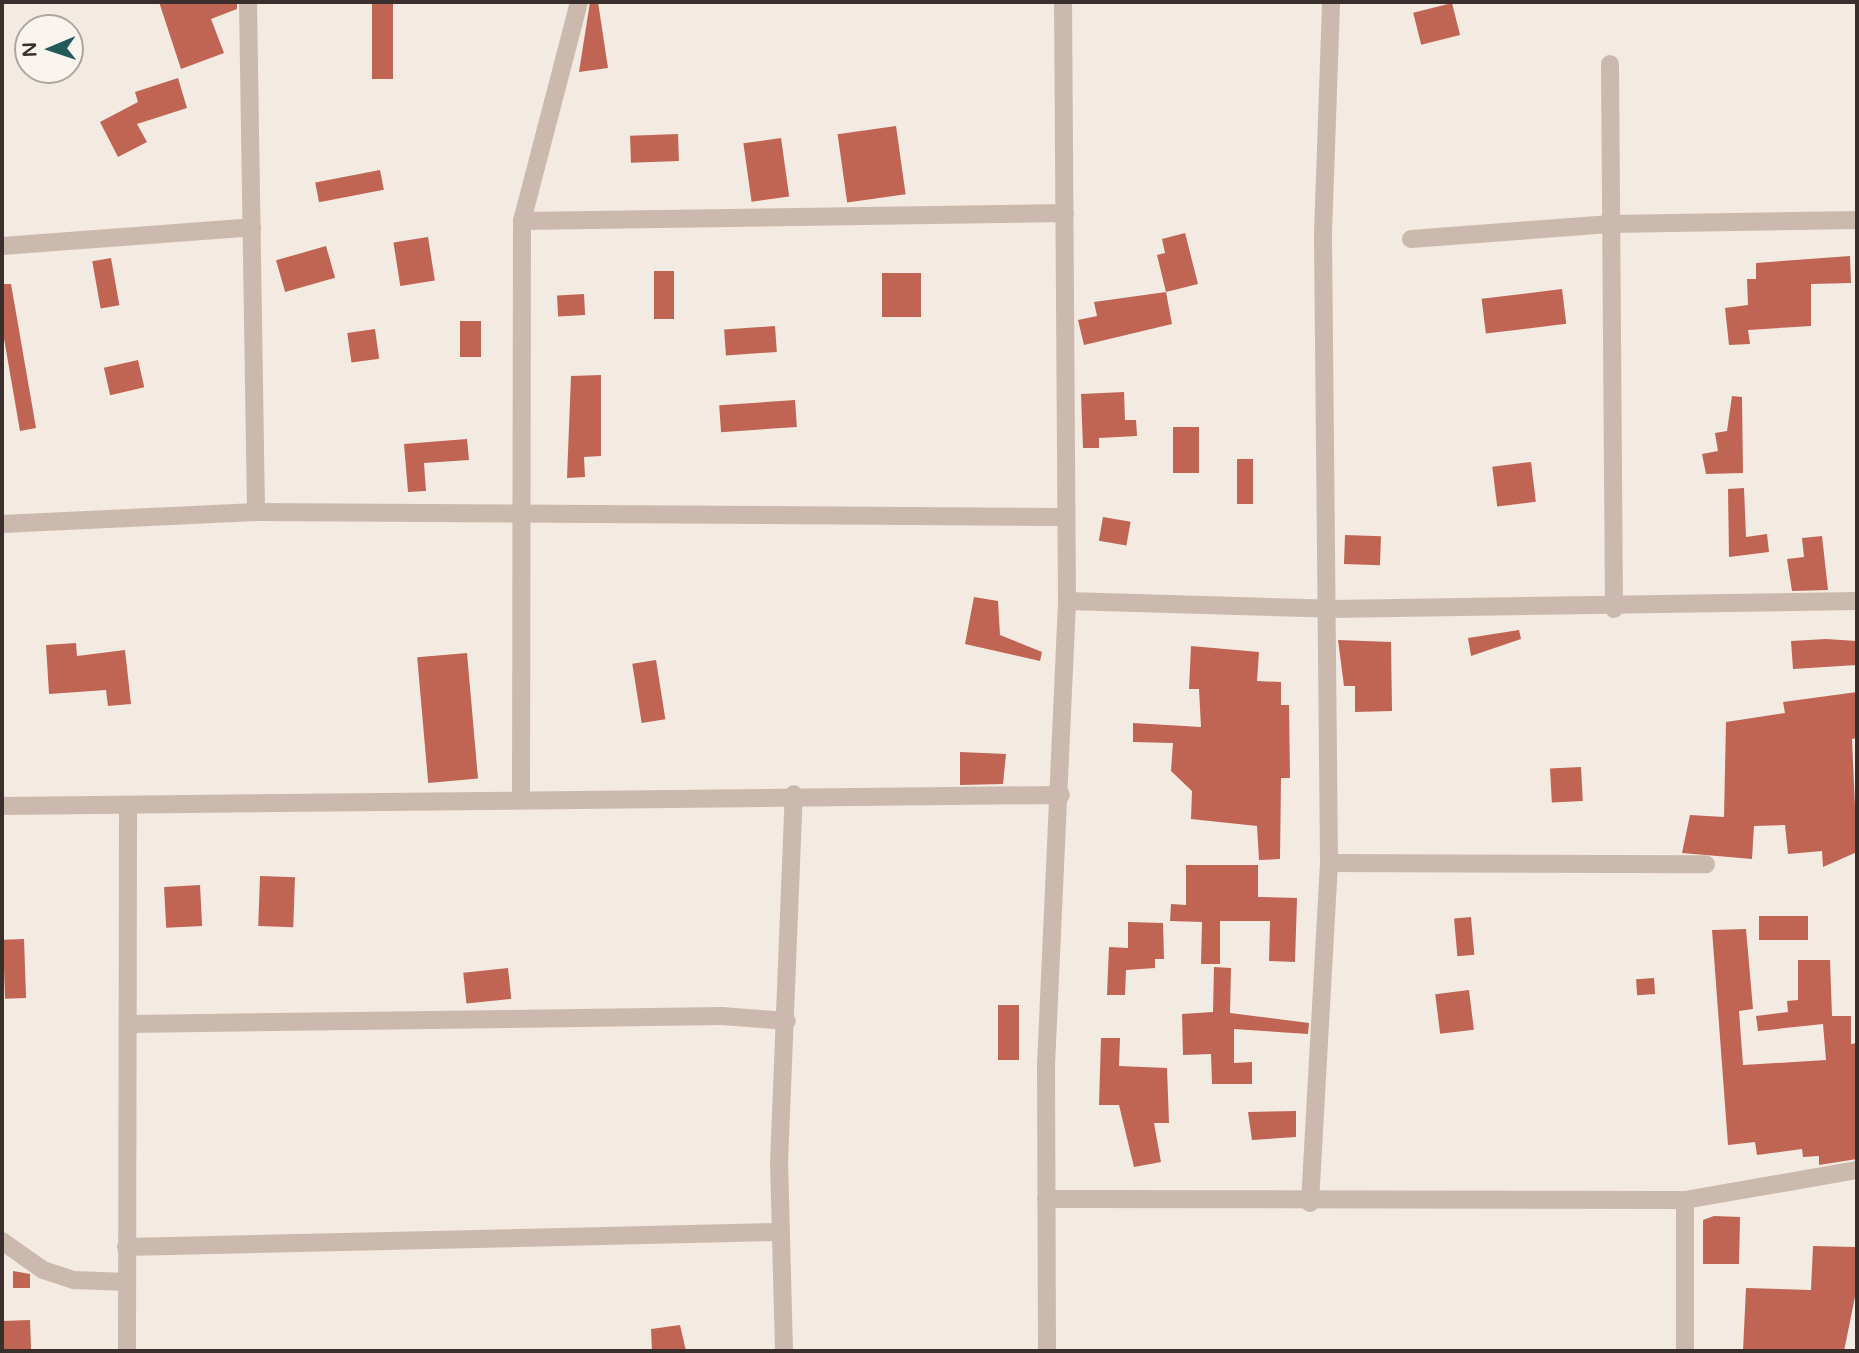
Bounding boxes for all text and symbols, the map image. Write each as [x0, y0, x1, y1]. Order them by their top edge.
north arrow [14, 14, 84, 84]
text: N [19, 42, 41, 58]

